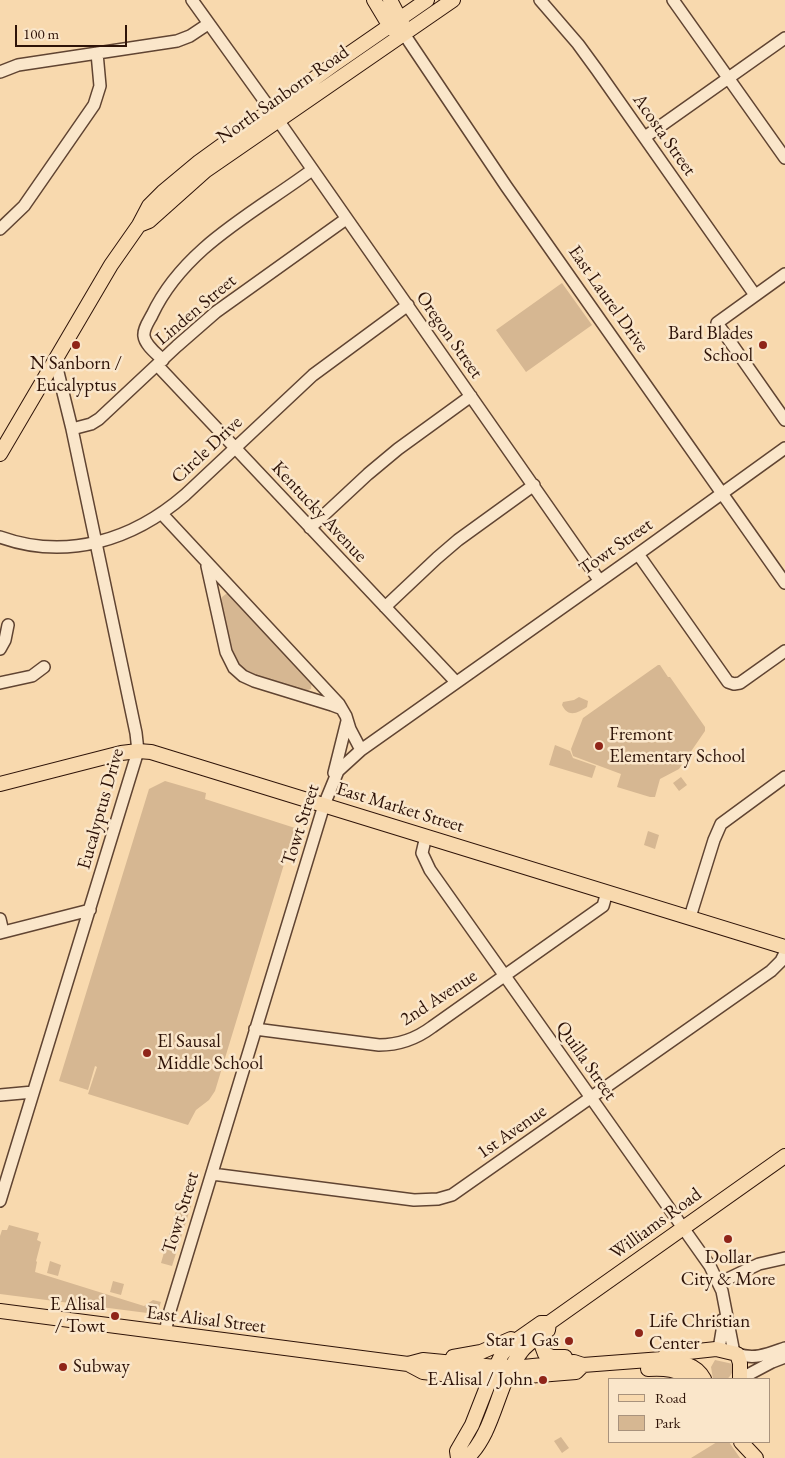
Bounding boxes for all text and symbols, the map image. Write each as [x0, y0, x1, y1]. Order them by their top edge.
scale bar [18, 15, 130, 47]
text: 100 m [23, 24, 59, 43]
street label: North Sanborn Road [213, 41, 353, 149]
street label: Acosta Street [627, 89, 701, 181]
street label: East Laurel Drive [563, 241, 653, 357]
street label: Linden Street [151, 270, 241, 350]
street label: Oregon Street [411, 287, 487, 383]
place label: Bard Blades School [668, 323, 753, 367]
marker: N Sanborn / Eucalyptus [70, 339, 82, 351]
marker: Bard Blades School [757, 339, 769, 351]
place label: N Sanborn / Eucalyptus [30, 353, 122, 397]
street label: Circle Drive [167, 411, 247, 489]
street label: Kentucky Avenue [266, 457, 372, 567]
street label: Towt Street [575, 513, 657, 581]
place label: Fremont Elementary School [609, 724, 745, 768]
marker: Fremont Elementary School [593, 740, 605, 752]
street label: Eucalyptus Drive [73, 746, 129, 872]
street label: East Market Street [333, 778, 467, 838]
street label: Towt Street [277, 781, 325, 869]
street label: 2nd Avenue [396, 965, 482, 1031]
street label: Quilla Street [550, 1017, 622, 1105]
place label: El Sausal Middle School [157, 1031, 263, 1075]
marker: El Sausal Middle School [141, 1047, 153, 1059]
street label: 1st Avenue [473, 1100, 551, 1164]
street label: Towt Street [158, 1169, 204, 1257]
street label: Williams Road [606, 1183, 706, 1265]
marker: Dollar City & More [722, 1233, 734, 1245]
place label: Dollar City & More [681, 1247, 775, 1291]
place label: E Alisal / Towt [50, 1294, 105, 1338]
street label: East Alisal Street [145, 1301, 267, 1339]
marker: E Alisal / Towt [109, 1310, 121, 1322]
place label: Life Christian Center [649, 1311, 750, 1355]
marker: Life Christian Center [633, 1327, 645, 1339]
place label: Star 1 Gas [486, 1330, 559, 1352]
marker: Star 1 Gas [563, 1335, 575, 1347]
place label: Subway [73, 1356, 130, 1378]
marker: Subway [57, 1361, 69, 1373]
place label: E Alisal / John [427, 1369, 533, 1391]
marker: E Alisal / John [537, 1374, 549, 1386]
legend [608, 1378, 770, 1443]
text: Road [655, 1388, 686, 1407]
text: Park [655, 1413, 681, 1432]

